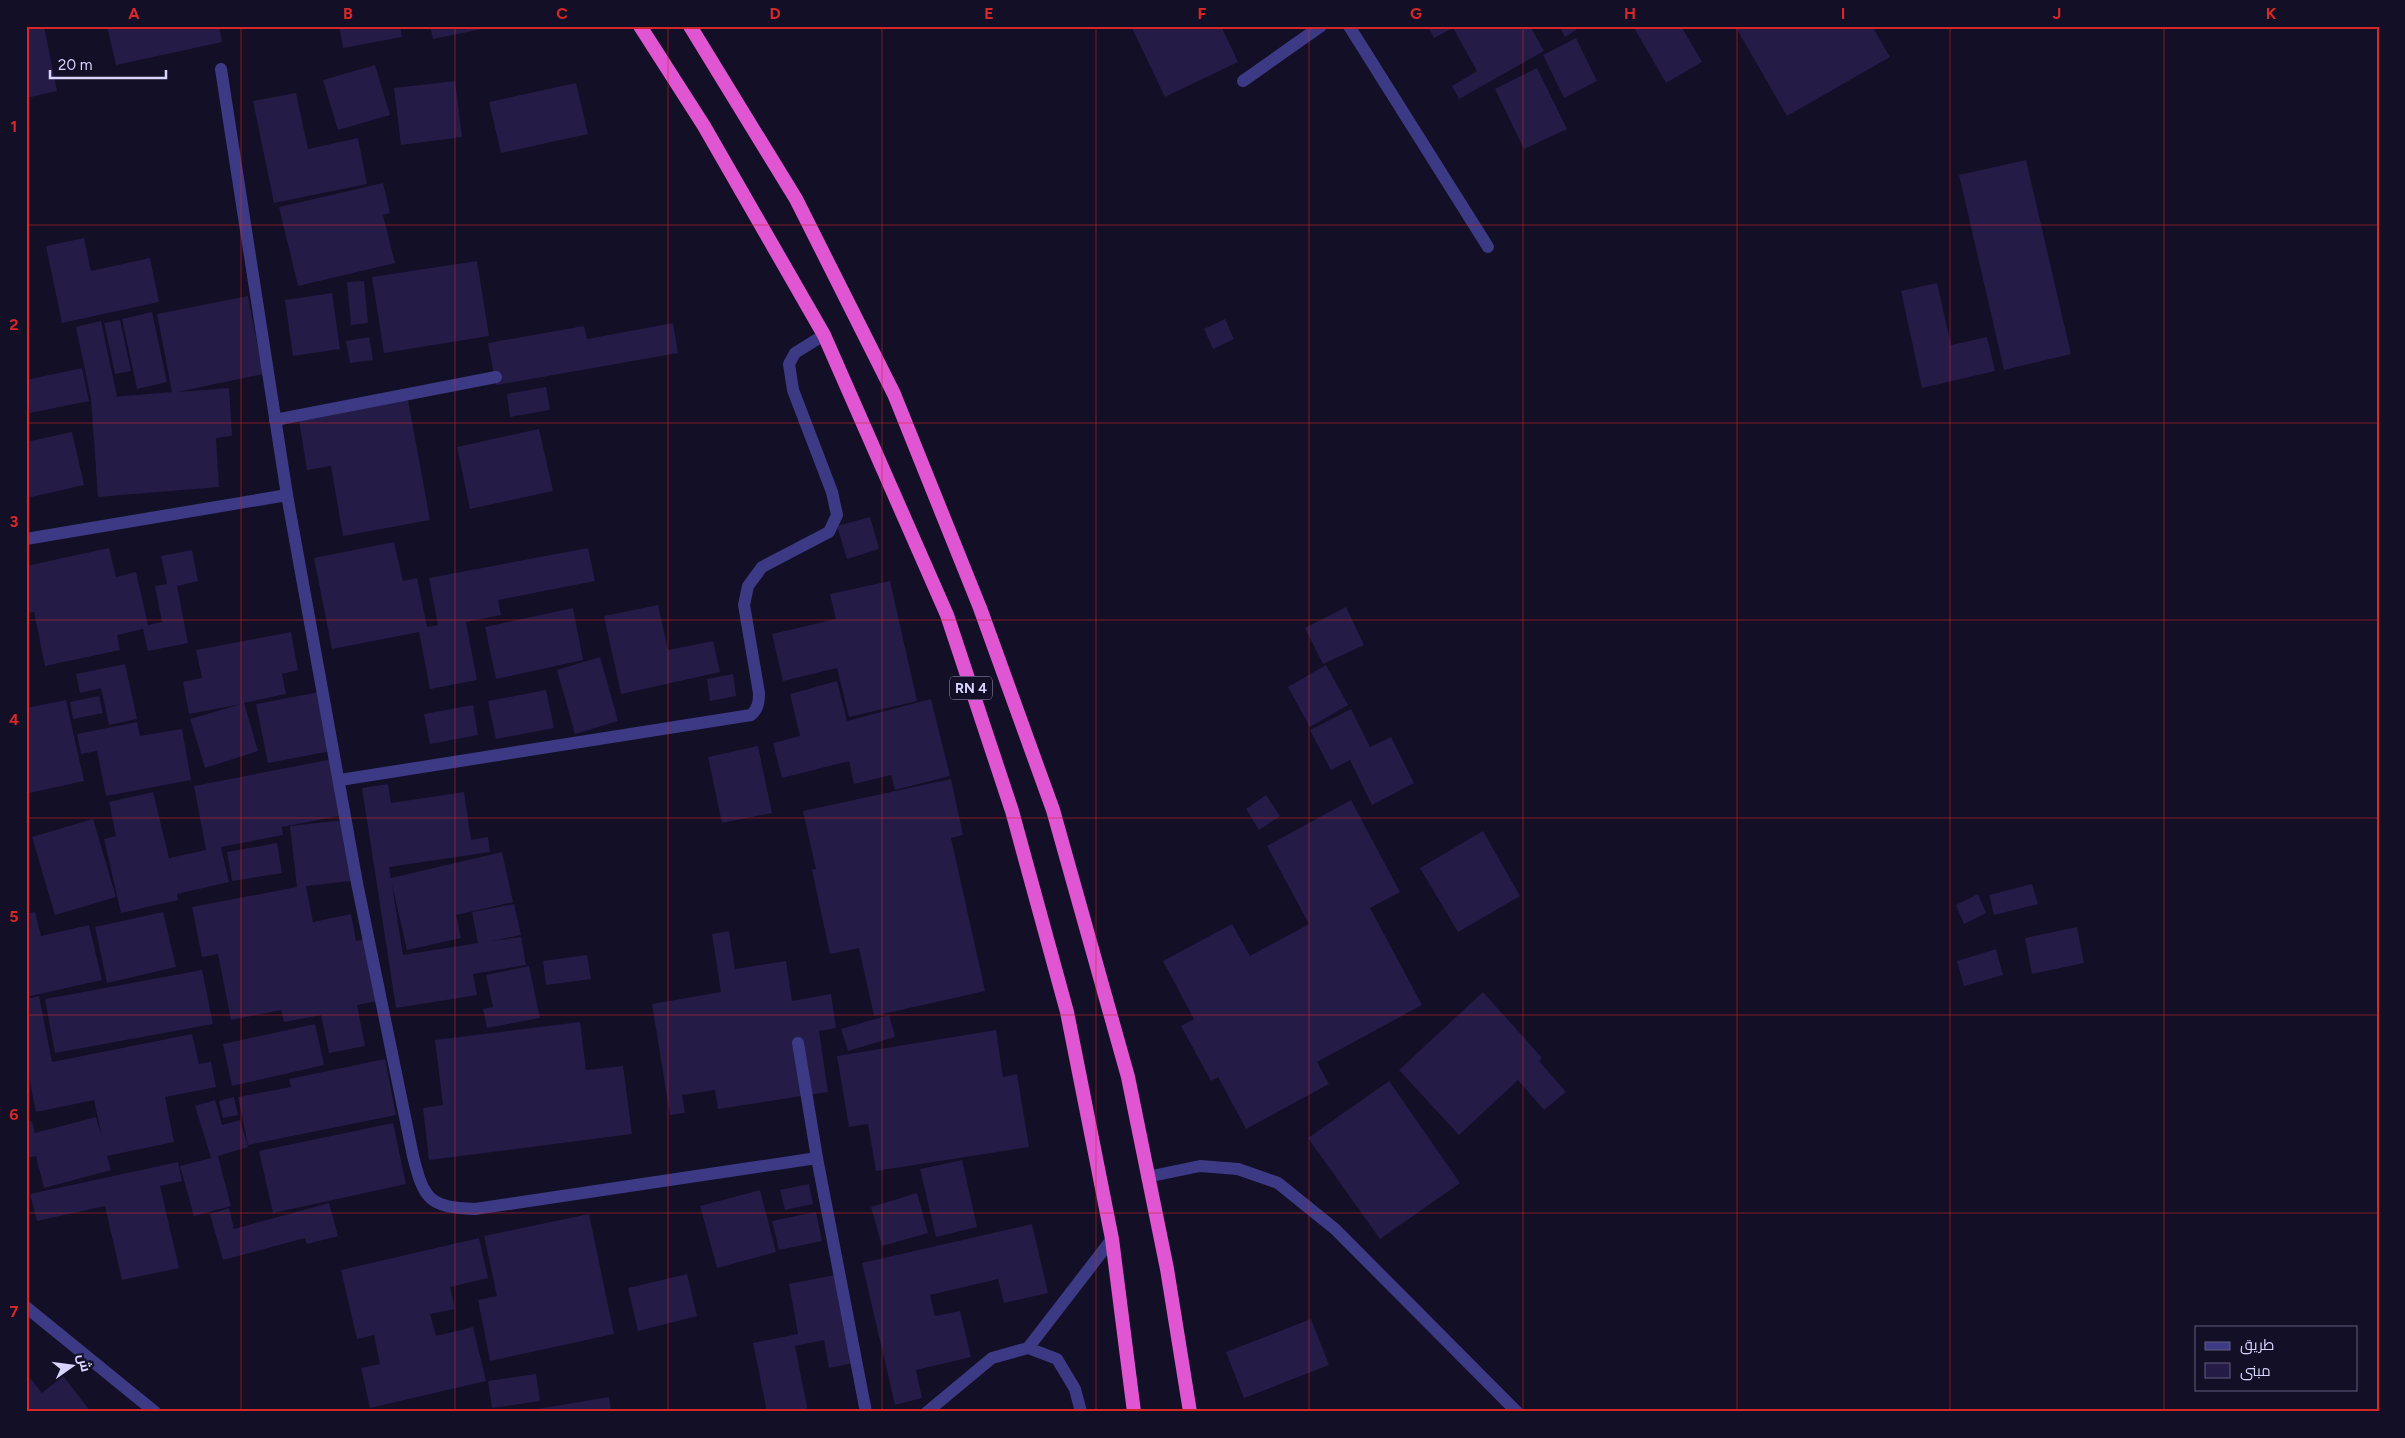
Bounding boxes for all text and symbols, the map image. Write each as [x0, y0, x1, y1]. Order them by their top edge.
text: A [128, 4, 140, 23]
text: B [343, 4, 353, 23]
text: C [556, 4, 568, 23]
text: D [769, 4, 781, 23]
text: E [984, 4, 994, 23]
text: F [1198, 4, 1207, 23]
text: G [1410, 4, 1422, 23]
text: H [1624, 4, 1636, 23]
text: I [1841, 4, 1845, 23]
text: J [2053, 4, 2061, 23]
text: K [2266, 4, 2277, 23]
scale bar [50, 48, 166, 80]
text: 20 m [58, 56, 92, 74]
text: 1 [11, 117, 17, 136]
text: 2 [9, 315, 19, 334]
text: 3 [10, 512, 19, 531]
road number: RN 4 [950, 676, 992, 700]
text: 4 [9, 710, 19, 729]
text: 5 [9, 907, 19, 926]
text: 6 [9, 1105, 19, 1124]
text: 7 [10, 1302, 19, 1321]
legend [2195, 1326, 2358, 1390]
text: طريق [2240, 1336, 2274, 1355]
north arrow [48, 1340, 98, 1390]
text: ش [74, 1352, 95, 1374]
text: مبنى [2240, 1362, 2271, 1381]

